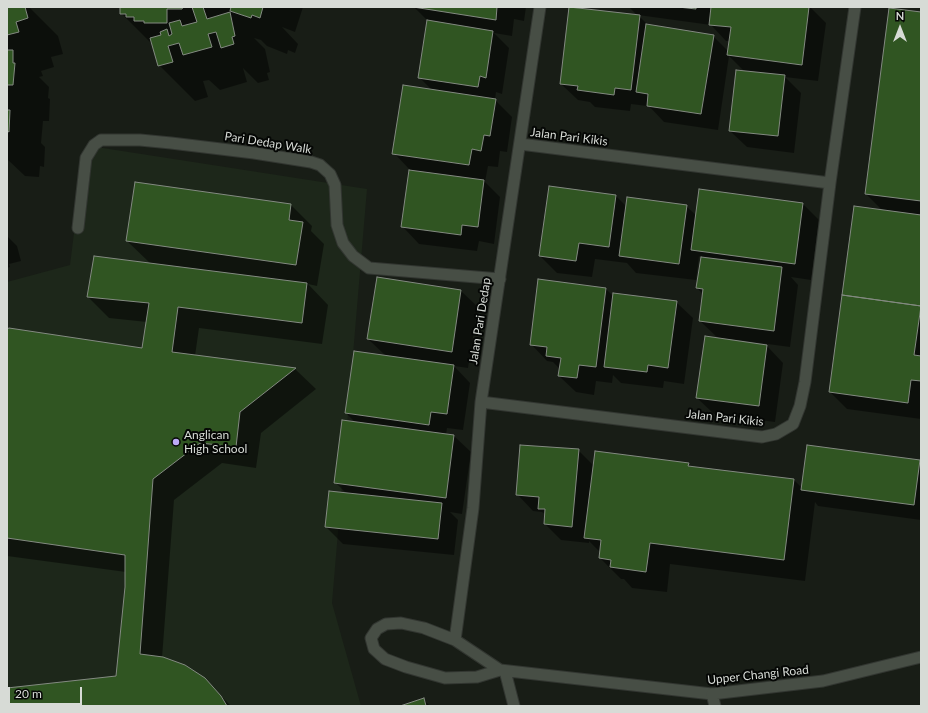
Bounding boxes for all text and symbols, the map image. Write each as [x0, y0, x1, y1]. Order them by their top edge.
north arrow [880, 8, 920, 48]
text: N [896, 9, 904, 22]
street label: Jalan Pari Kikis [530, 125, 608, 149]
street label: Pari Dedap Walk [224, 129, 312, 157]
street label: Jalan Pari Dedap [466, 277, 494, 365]
street label: Jalan Pari Kikis [686, 407, 764, 429]
place label: Anglican High School [184, 428, 247, 456]
marker: Anglican High School [171, 437, 181, 447]
street label: Upper Changi Road [706, 663, 810, 687]
scale bar [10, 679, 84, 705]
text: 20 m [15, 686, 42, 701]

